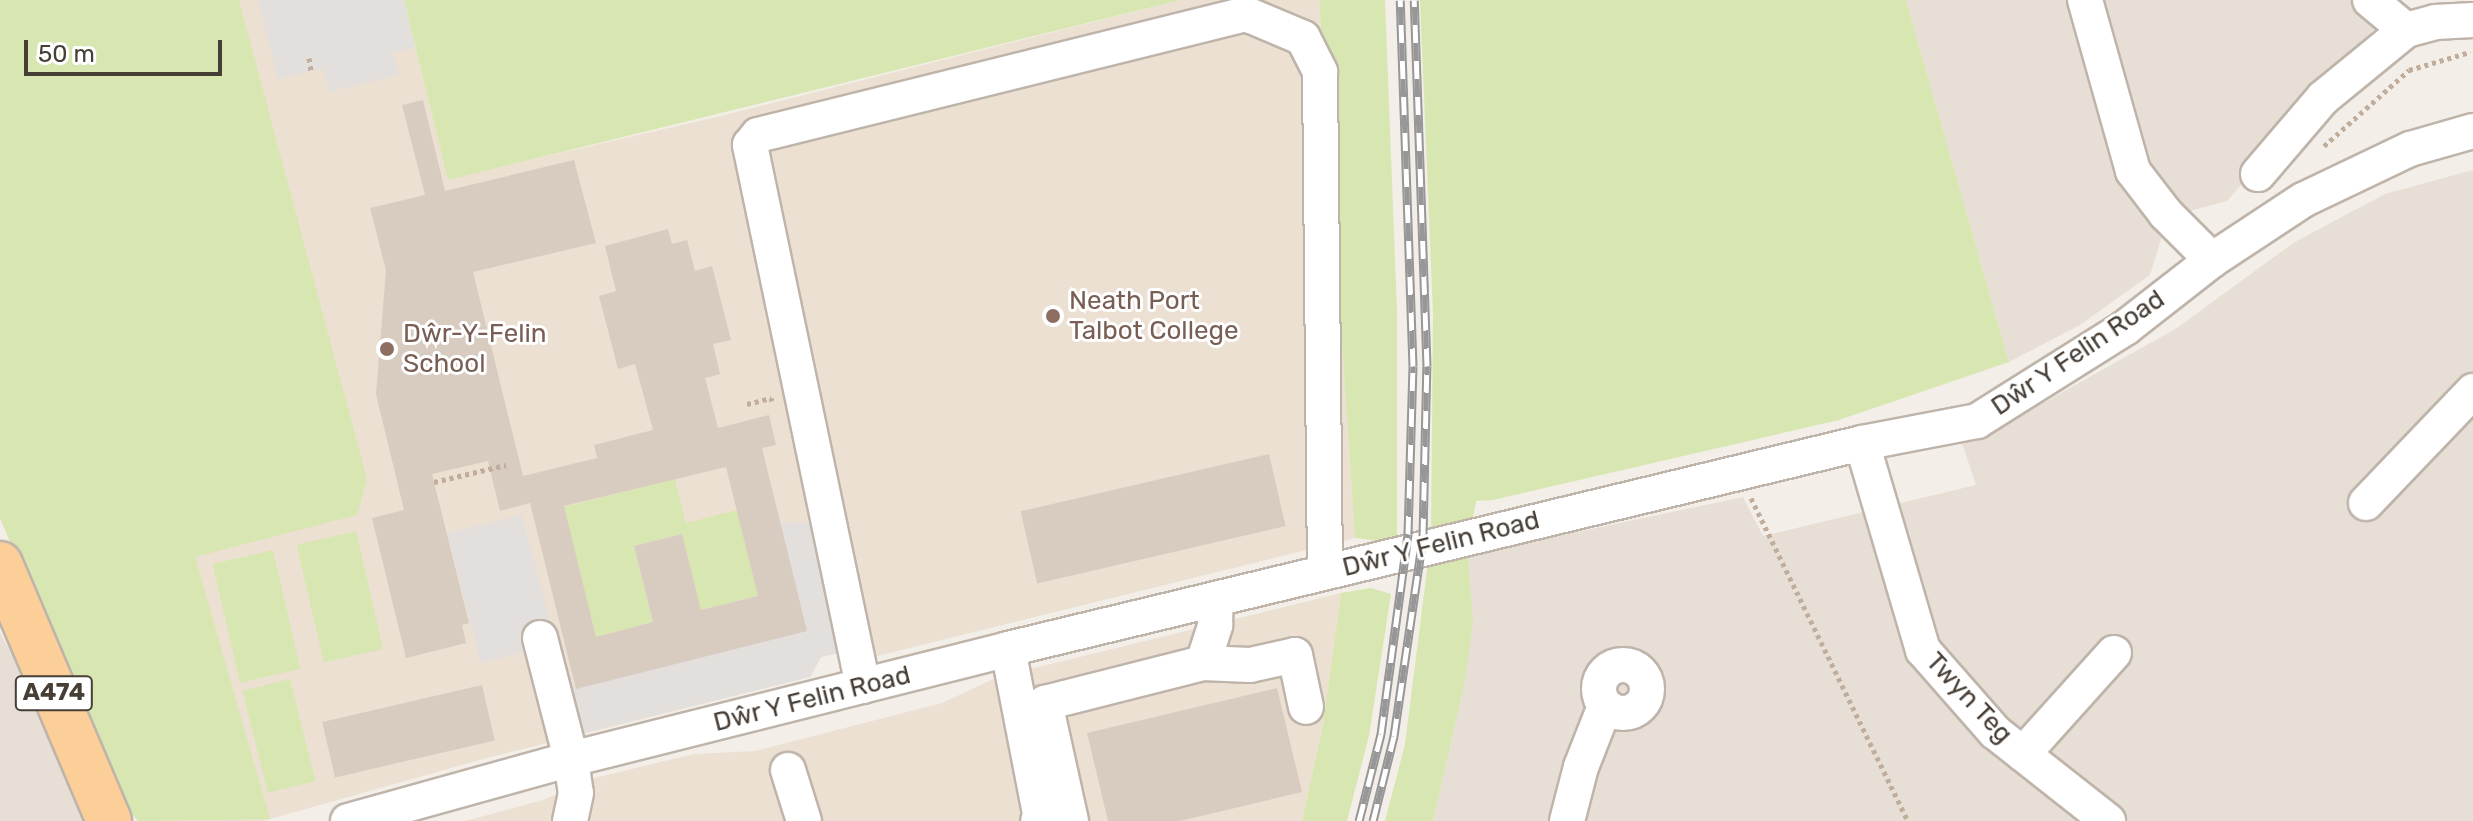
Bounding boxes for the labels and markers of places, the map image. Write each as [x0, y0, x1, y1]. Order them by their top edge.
place label: Neath Port Talbot College [1069, 285, 1239, 346]
marker: Neath Port Talbot College [1044, 307, 1062, 325]
place label: Dŵr-Y-Felin School [403, 318, 547, 380]
marker: Dŵr-Y-Felin School [378, 340, 396, 358]

